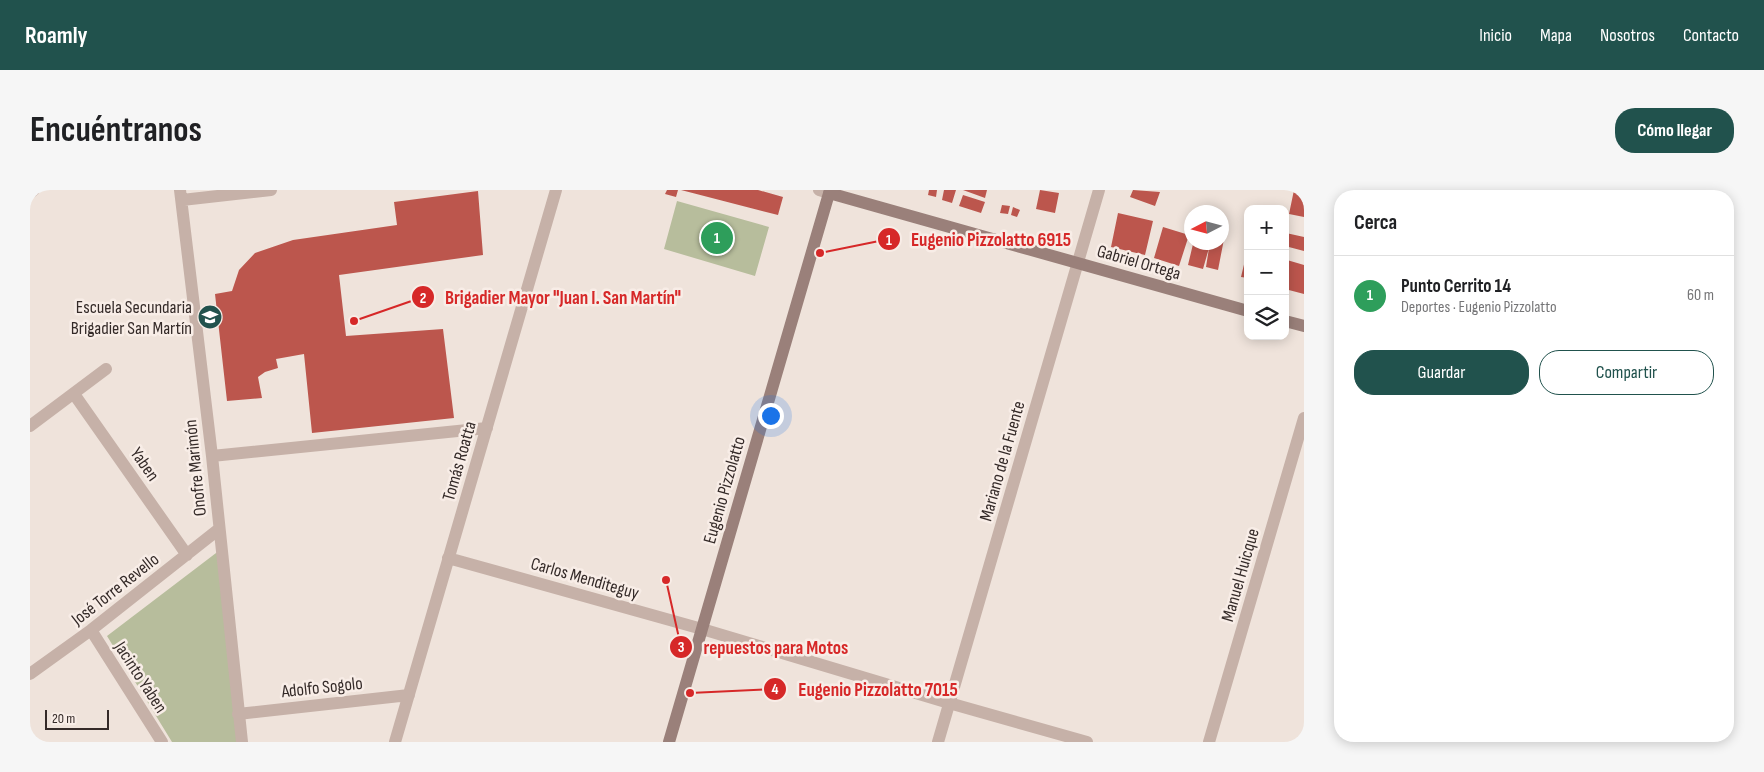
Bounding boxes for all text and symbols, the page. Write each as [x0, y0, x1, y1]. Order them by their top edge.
text: Roamly [25, 21, 88, 50]
text: Inicio [1479, 25, 1512, 46]
text: Mapa [1540, 25, 1572, 46]
text: Nosotros [1600, 25, 1655, 46]
text: Contacto [1683, 25, 1739, 46]
button: Cómo llegar [1615, 108, 1734, 153]
text: Encuéntranos [30, 109, 202, 152]
north arrow [1184, 205, 1229, 250]
map controls [1244, 205, 1289, 340]
button: + [1244, 205, 1289, 250]
text: Cerca [1354, 210, 1397, 235]
pin: 1 [701, 219, 733, 257]
callout: Eugenio Pizzolatto 6915 [876, 222, 1082, 256]
text: Eugenio Pizzolatto 6915 [911, 229, 1071, 252]
text: 1 [886, 231, 892, 250]
street label: Gabriel Ortega [1095, 241, 1183, 284]
button: − [1244, 250, 1289, 295]
text: Punto Cerrito 14 [1401, 275, 1511, 298]
callout: Brigadier Mayor "Juan I. San Martín" [410, 280, 691, 314]
text: 1 [1367, 286, 1373, 305]
text: 60 m [1687, 286, 1714, 305]
text: Brigadier Mayor "Juan I. San Martín" [445, 287, 681, 310]
text: 2 [420, 289, 426, 308]
button: layers [1244, 295, 1289, 340]
place label: Escuela Secundaria Brigadier San Martín [71, 297, 192, 339]
text: Deportes · Eugenio Pizzolatto [1401, 298, 1557, 317]
school or university icon: Escuela Secundaria Brigadier San Martín [197, 304, 223, 330]
button: Guardar [1354, 350, 1529, 395]
button: Compartir [1539, 350, 1714, 395]
street label: Mariano de la Fuente [975, 399, 1030, 524]
your location [758, 403, 784, 429]
street label: Onofre Marimón [180, 419, 211, 517]
street label: Tomás Roatta [438, 419, 481, 503]
street label: Eugenio Pizzolatto [699, 434, 750, 546]
street label: Yaben [126, 443, 164, 485]
street label: Manuel Huicque [1217, 526, 1264, 624]
street label: José Torre Revello [67, 549, 163, 631]
street label: Carlos Menditeguy [528, 553, 641, 604]
callout: repuestos para Motos [668, 630, 858, 664]
street label: Jacinto Yaben [109, 637, 171, 717]
text: repuestos para Motos [704, 637, 848, 660]
text: 3 [678, 638, 685, 657]
callout: Eugenio Pizzolatto 7015 [763, 672, 968, 706]
street label: Adolfo Sogolo [279, 673, 364, 702]
text: Eugenio Pizzolatto 7015 [798, 679, 958, 702]
text: 4 [772, 680, 779, 699]
scale bar [45, 707, 109, 730]
text: 20 m [52, 710, 75, 727]

